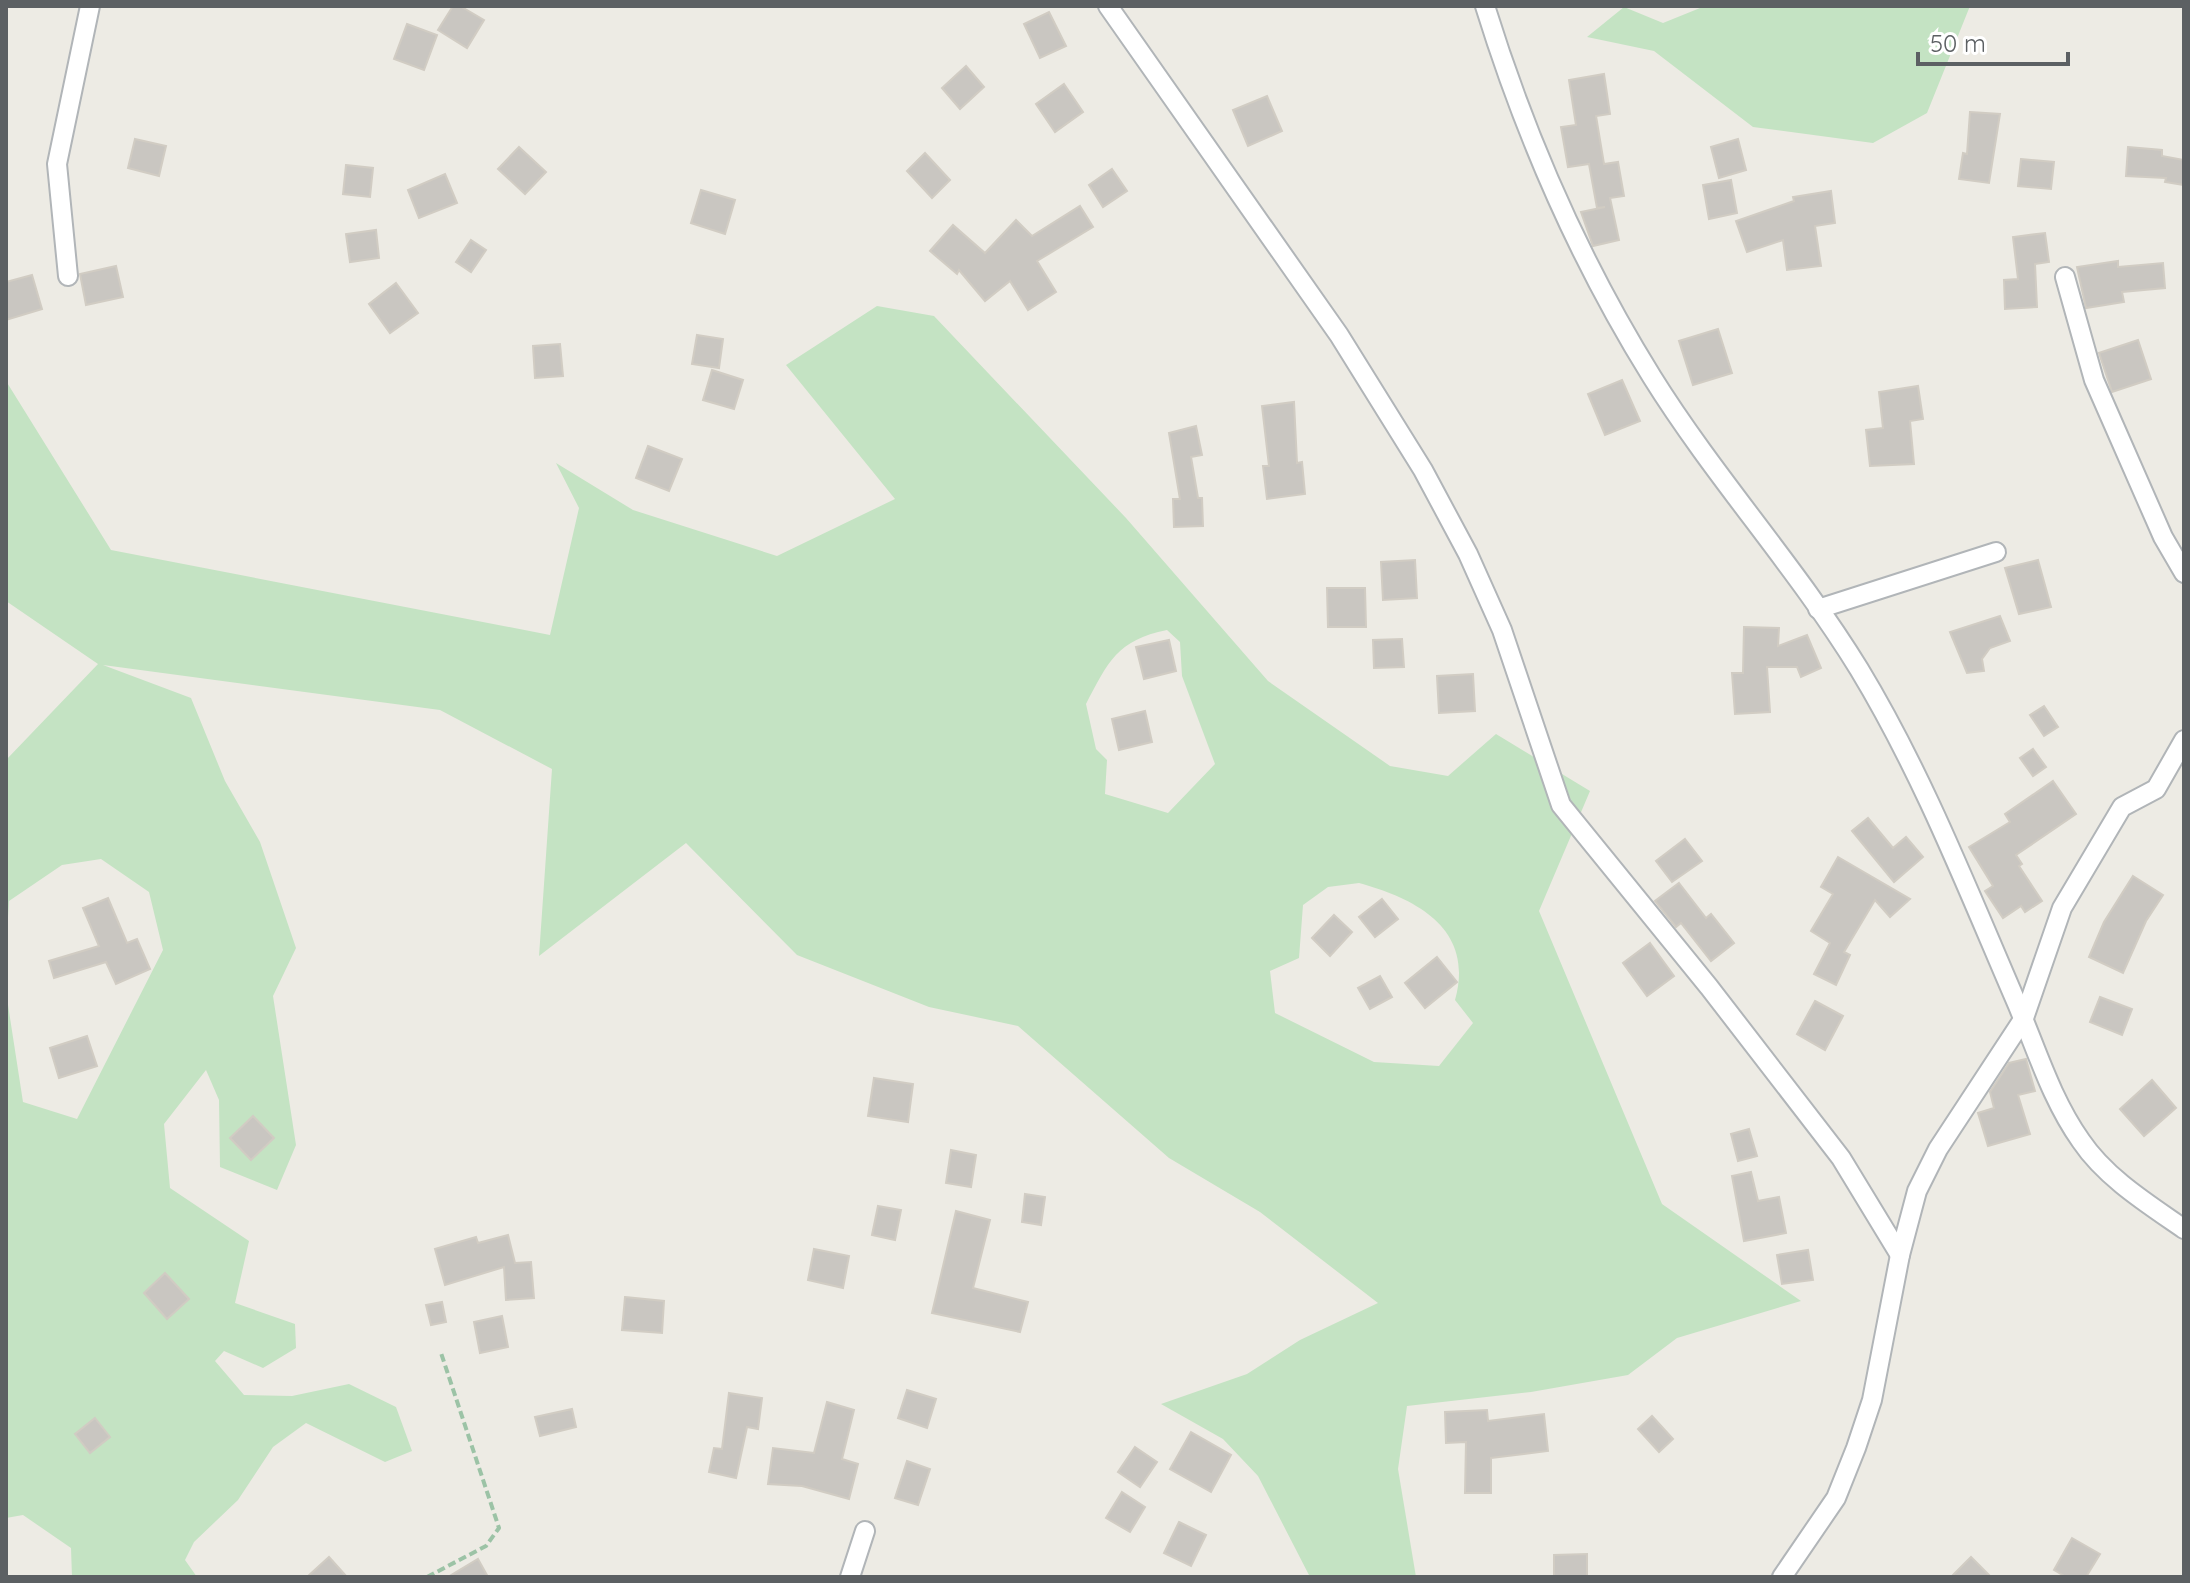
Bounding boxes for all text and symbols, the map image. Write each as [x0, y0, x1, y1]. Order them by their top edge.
scale bar [1918, 16, 2068, 66]
text: 50 m [1930, 28, 1986, 58]

